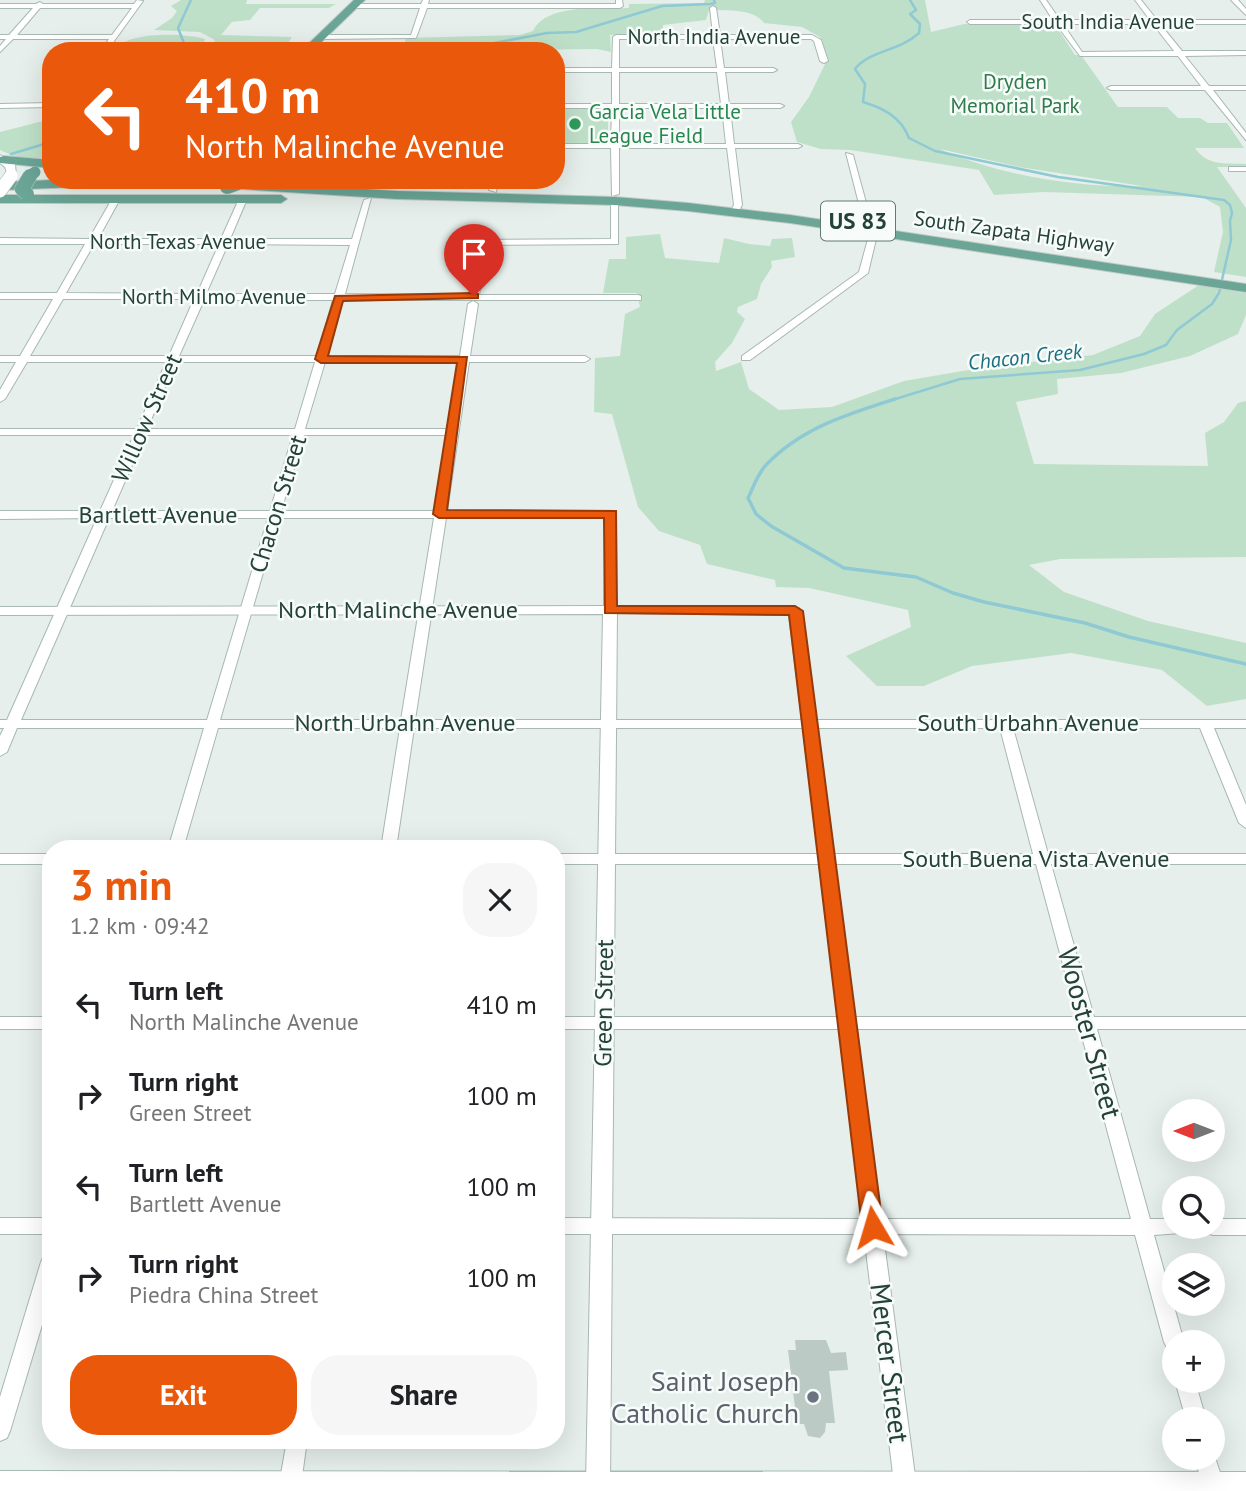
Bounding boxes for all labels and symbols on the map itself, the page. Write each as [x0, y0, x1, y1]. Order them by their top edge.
street label: South India Avenue [1021, 8, 1195, 35]
street label: North India Avenue [628, 23, 800, 50]
park label: Dryden Memorial Park [950, 68, 1080, 119]
place label: Garcia Vela Little League Field [589, 98, 741, 149]
marker: Garcia Vela Little League Field [567, 116, 583, 132]
road number: US 83 [821, 202, 895, 241]
street label: South Zapata Highway [912, 204, 1116, 259]
pin [444, 224, 504, 296]
street label: North Texas Avenue [90, 228, 266, 255]
street label: North Milmo Avenue [122, 283, 306, 310]
water label: Chacon Creek [967, 337, 1085, 376]
street label: Willow Street [104, 349, 189, 487]
street label: Chacon Street [242, 431, 313, 577]
street label: Bartlett Avenue [79, 499, 238, 530]
street label: North Malinche Avenue [278, 594, 518, 625]
street label: North Urbahn Avenue [294, 707, 516, 738]
street label: South Urbahn Avenue [917, 707, 1139, 738]
street label: South Buena Vista Avenue [903, 843, 1169, 874]
street label: Green Street [587, 939, 620, 1067]
street label: Wooster Street [1050, 943, 1131, 1123]
north arrow [1162, 1099, 1225, 1162]
position arrow [836, 1190, 910, 1264]
street label: Mercer Street [862, 1281, 919, 1445]
place label: Saint Joseph Catholic Church [611, 1362, 799, 1431]
marker: Saint Joseph Catholic Church [805, 1389, 821, 1405]

